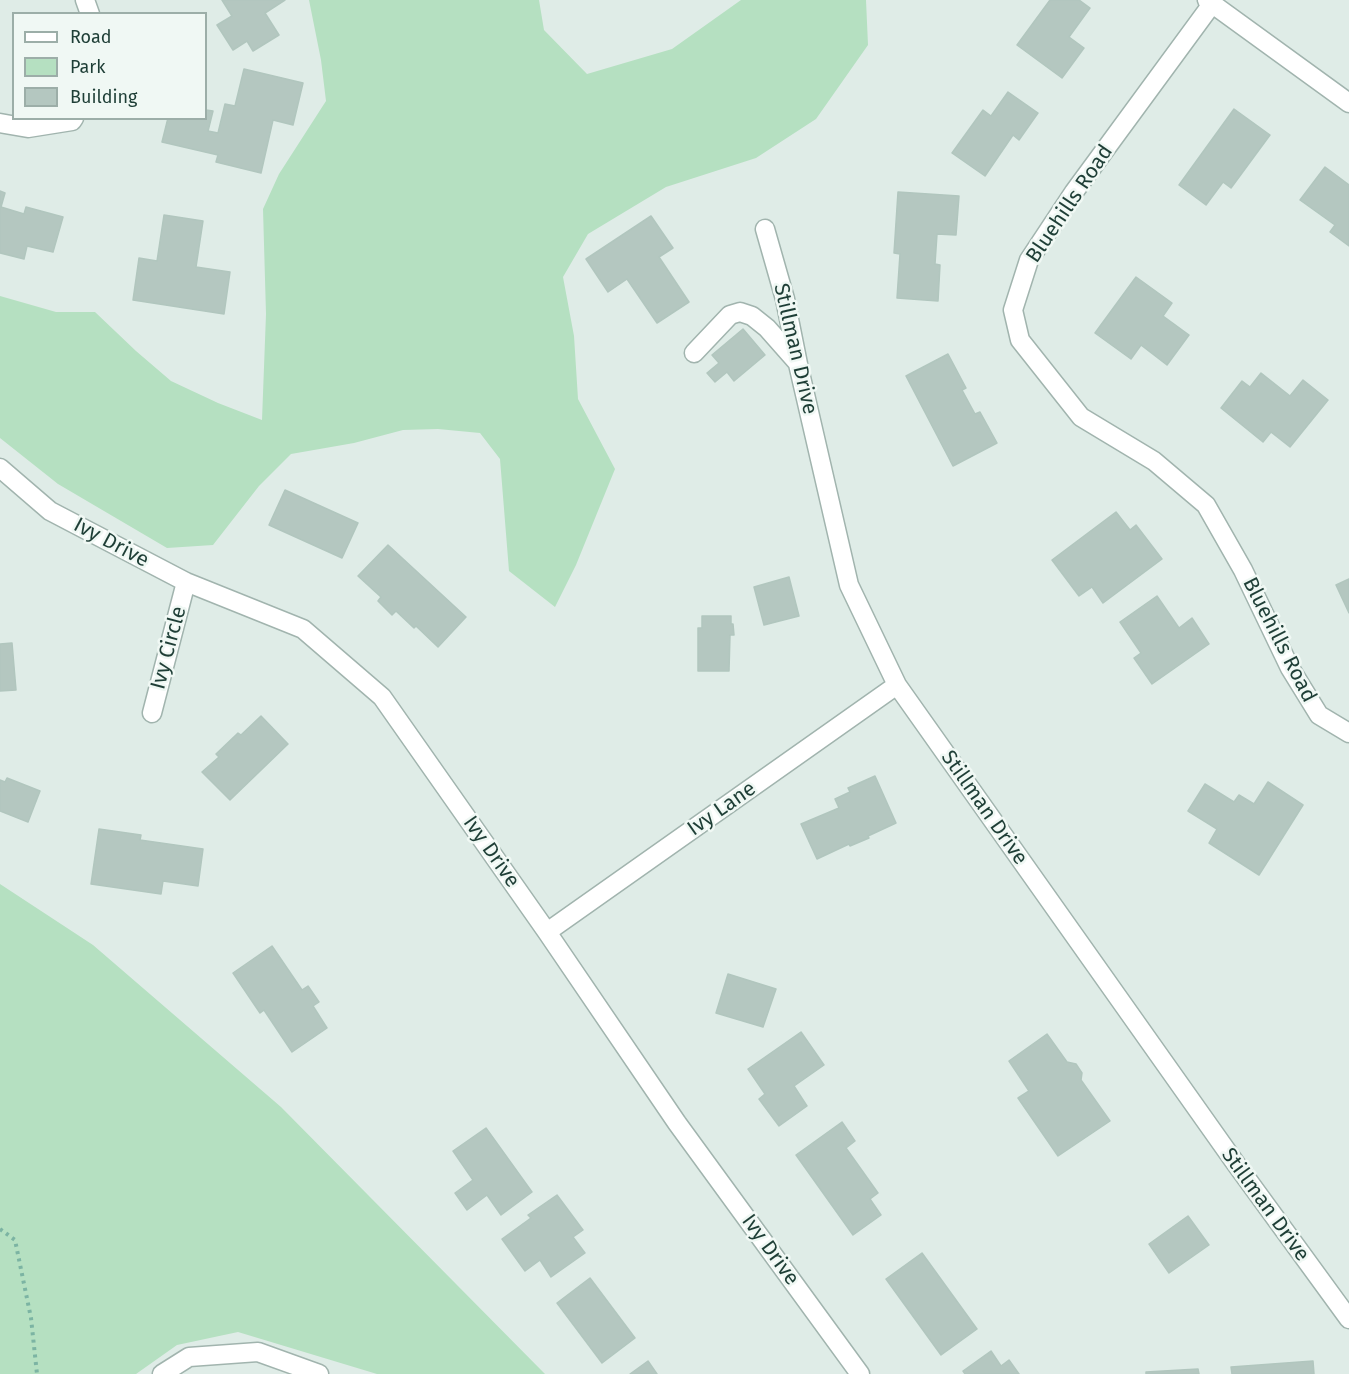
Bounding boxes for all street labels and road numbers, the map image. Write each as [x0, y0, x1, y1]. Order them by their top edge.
street label: Bluehills Road [1021, 140, 1119, 268]
street label: Stillman Drive [768, 281, 822, 417]
street label: Ivy Drive [69, 513, 153, 573]
street label: Bluehills Road [1237, 573, 1321, 707]
street label: Ivy Circle [146, 604, 192, 692]
street label: Stillman Drive [935, 746, 1033, 870]
street label: Ivy Lane [683, 776, 761, 842]
street label: Ivy Drive [457, 811, 525, 893]
street label: Stillman Drive [1215, 1143, 1315, 1267]
street label: Ivy Drive [736, 1210, 804, 1290]

